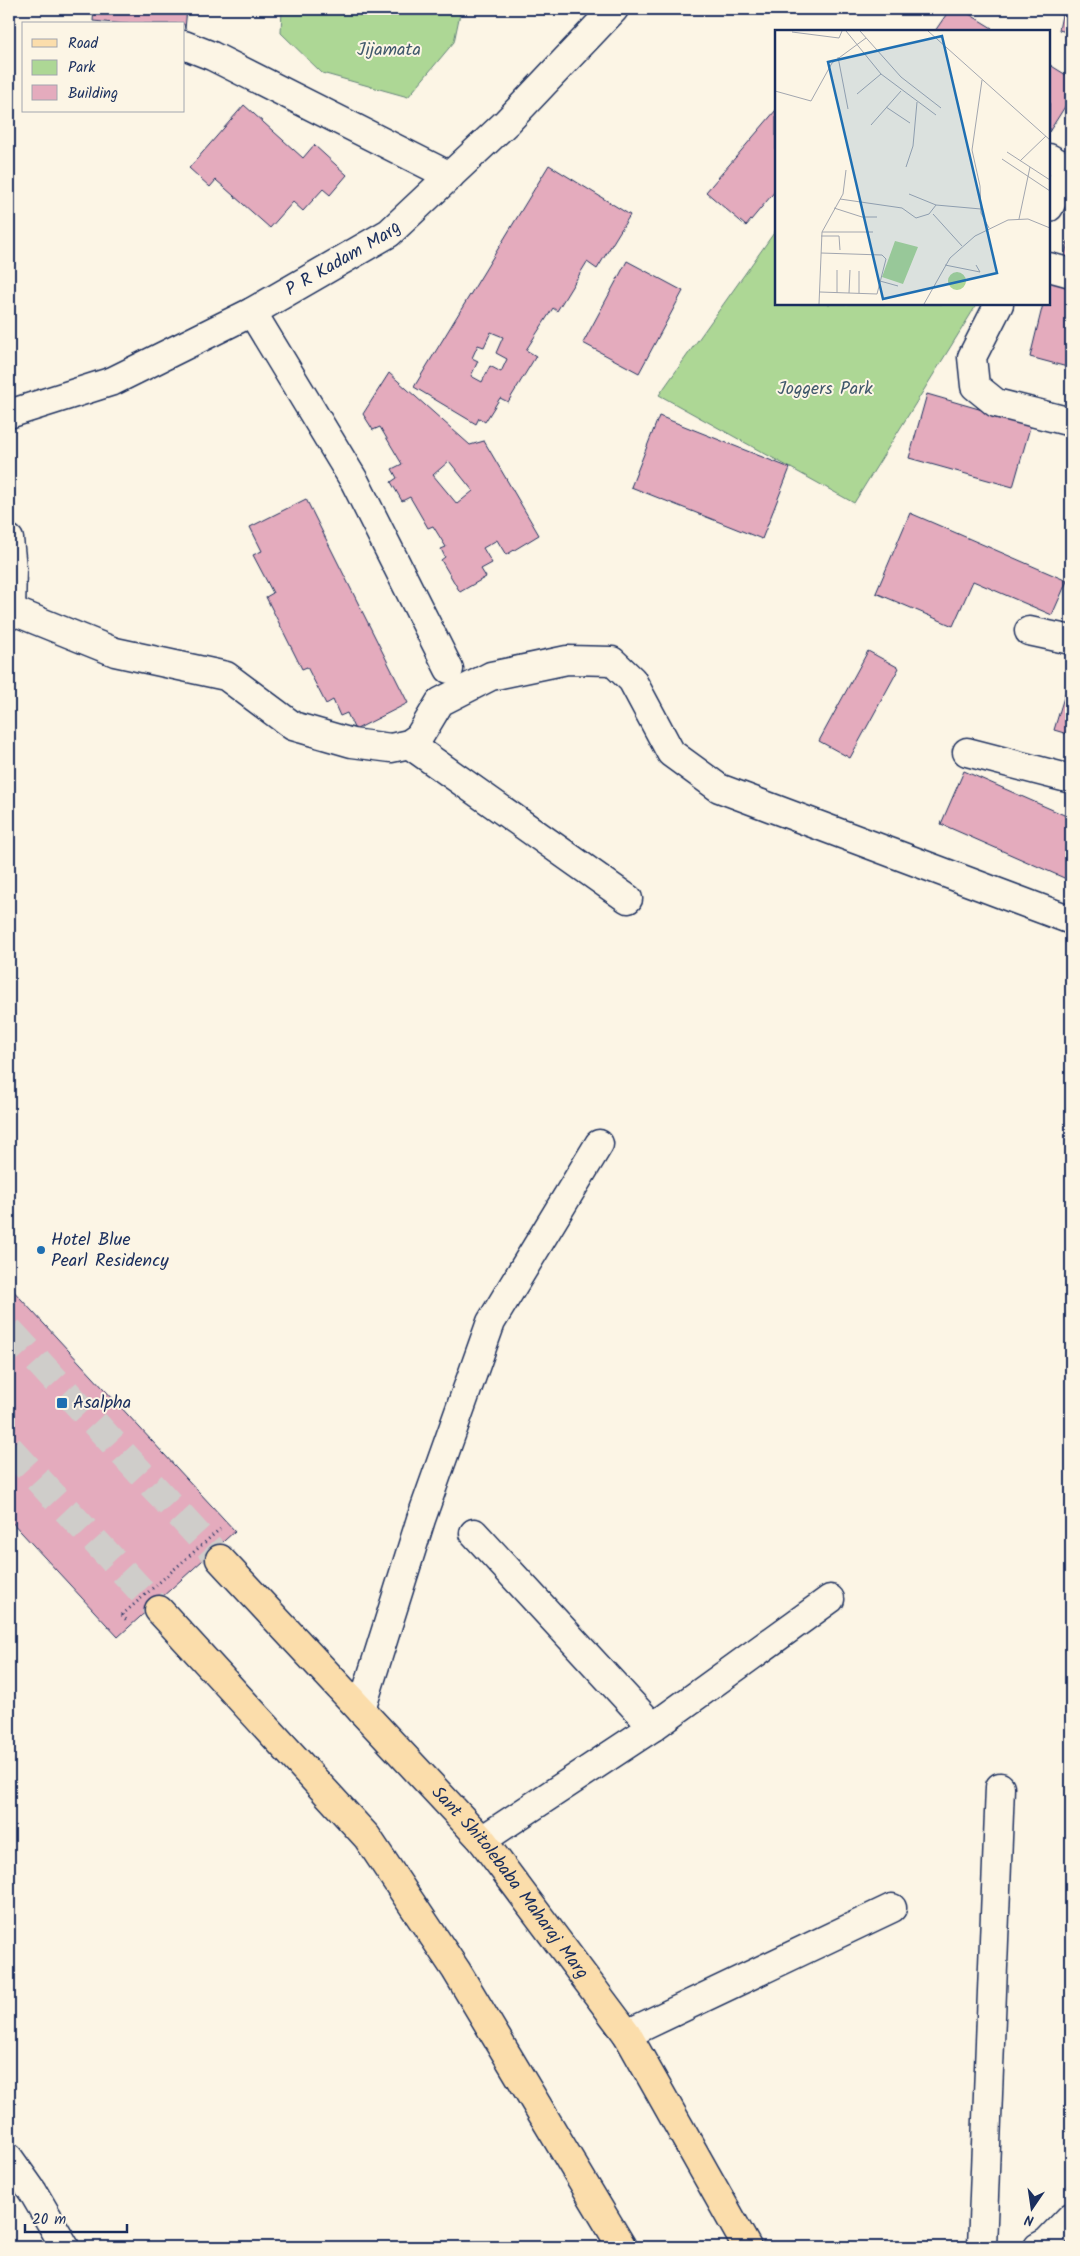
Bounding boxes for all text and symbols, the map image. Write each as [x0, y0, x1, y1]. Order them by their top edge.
legend [22, 22, 185, 112]
inset map [775, 30, 1050, 305]
text: Road [68, 32, 99, 56]
park label: Jijamata [357, 36, 421, 65]
text: Park [68, 56, 96, 80]
text: Building [68, 82, 118, 106]
street label: P R Kadam Marg [280, 214, 408, 304]
park label: Joggers Park [777, 375, 873, 404]
place label: Hotel Blue Pearl Residency [51, 1226, 169, 1276]
marker: Hotel Blue Pearl Residency [35, 1244, 47, 1256]
place label: Asalpha [73, 1389, 131, 1418]
marker: Asalpha [55, 1396, 69, 1410]
street label: Sant Shitolebaba Maharaj Marg [424, 1779, 596, 1986]
north arrow [1008, 2184, 1058, 2234]
scale bar [25, 2201, 128, 2233]
text: 20 m [32, 2208, 66, 2232]
text: N [1022, 2208, 1036, 2231]

